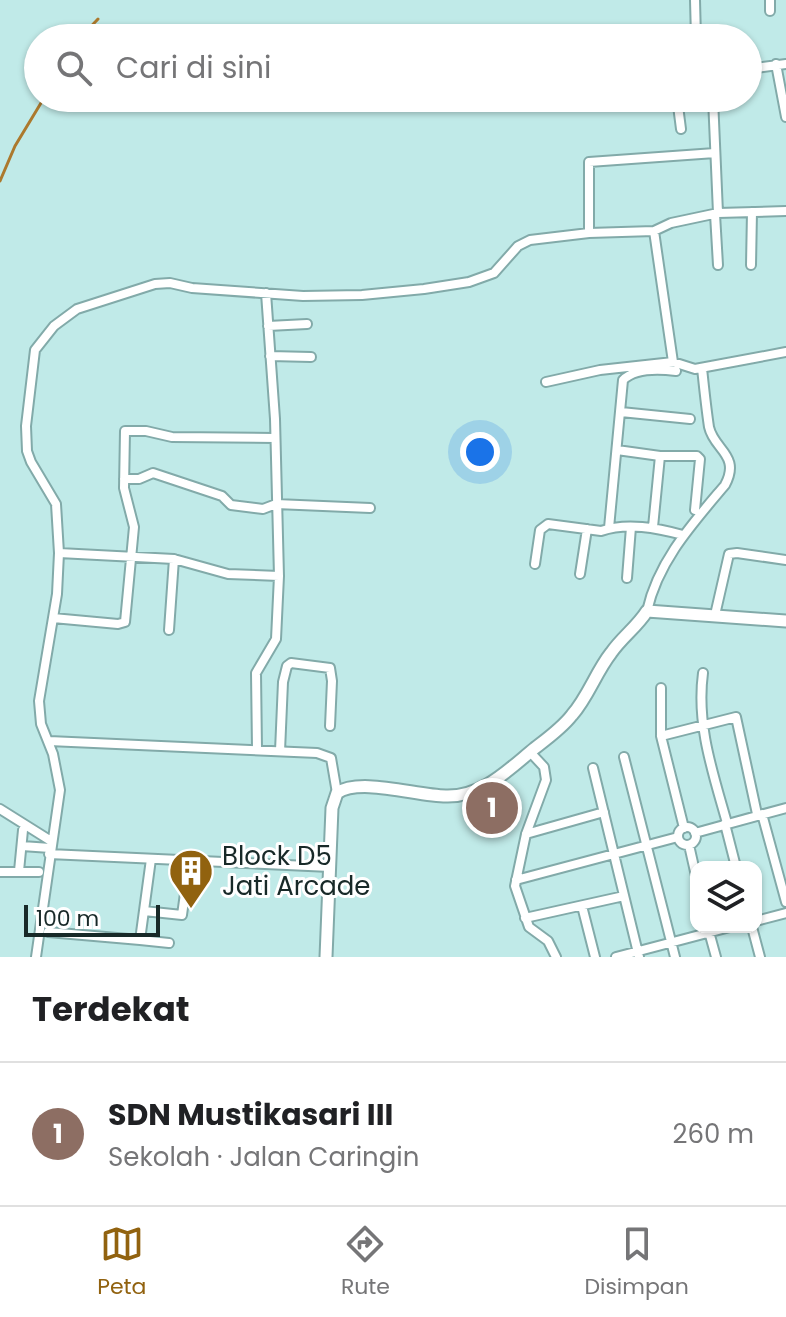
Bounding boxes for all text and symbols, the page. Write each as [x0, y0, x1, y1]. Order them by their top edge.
search box [24, 24, 762, 112]
icon: search [52, 46, 96, 90]
text: Cari di sini [116, 46, 271, 89]
your location [460, 432, 500, 472]
pin: 1 [466, 778, 518, 838]
place label: Block D5 Jati Arcade [222, 838, 370, 904]
building icon: Block D5 Jati Arcade [167, 847, 215, 910]
map controls [690, 861, 762, 933]
button: layers [690, 861, 762, 933]
scale bar [24, 901, 160, 937]
text: 100 m [36, 903, 99, 934]
text: Terdekat [32, 985, 190, 1033]
text: SDN Mustikasari III [108, 1093, 393, 1136]
text: 1 [53, 1116, 63, 1152]
text: 260 m [672, 1116, 754, 1152]
text: Sekolah · Jalan Caringin [108, 1139, 419, 1175]
tab: Peta [97, 1222, 146, 1303]
tab: Rute [341, 1222, 390, 1303]
tab: Disimpan [584, 1222, 689, 1303]

